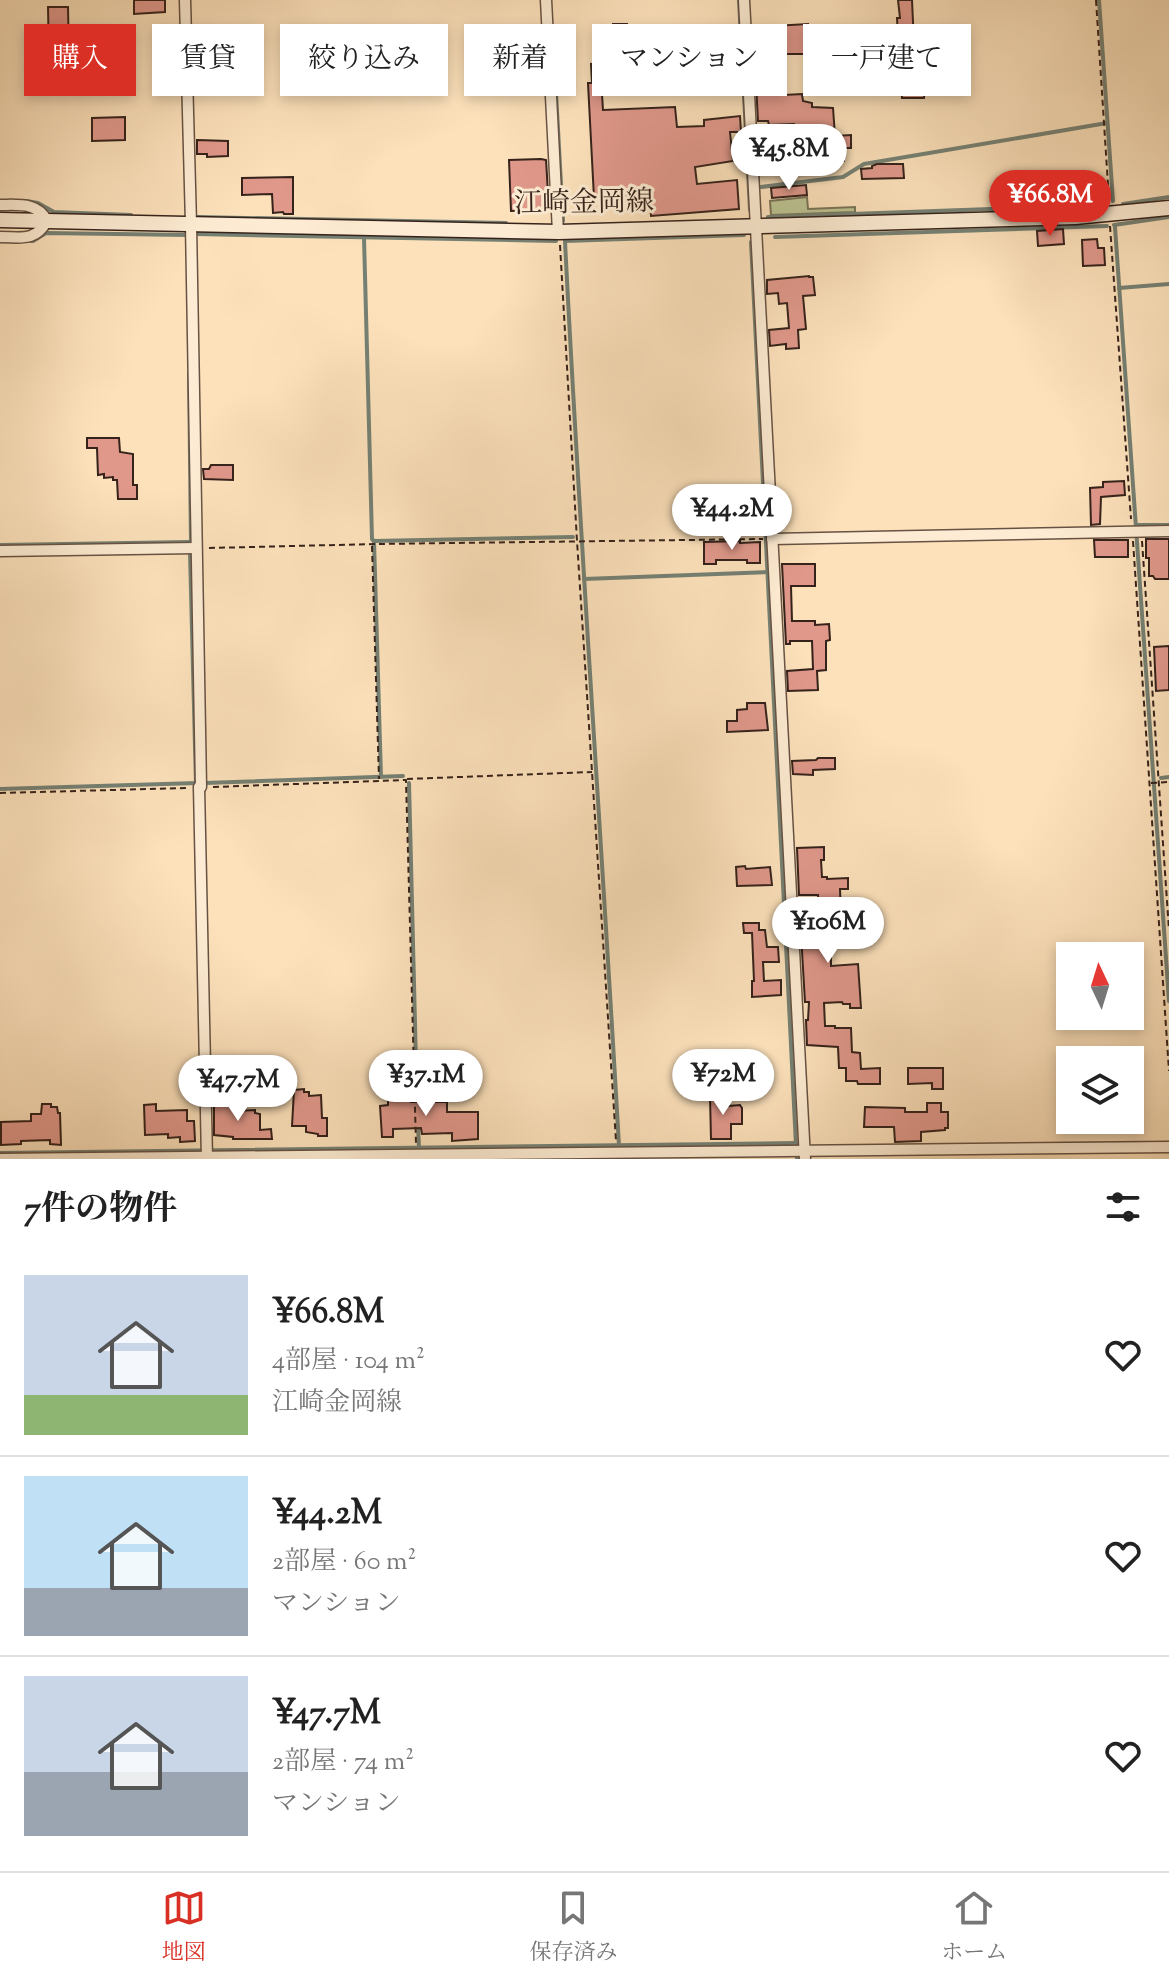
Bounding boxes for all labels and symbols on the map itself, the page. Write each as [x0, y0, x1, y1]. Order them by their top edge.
pin: ¥45.8M [724, 124, 854, 192]
pin: ¥66.8M [985, 170, 1115, 238]
street label: 江崎金岡線 [514, 183, 654, 225]
pin: ¥44.2M [667, 484, 797, 552]
pin: ¥106M [772, 897, 884, 965]
north arrow [1056, 942, 1144, 1030]
pin: ¥72M [676, 1049, 770, 1117]
pin: ¥37.1M [361, 1050, 491, 1118]
pin: ¥47.7M [173, 1055, 303, 1123]

